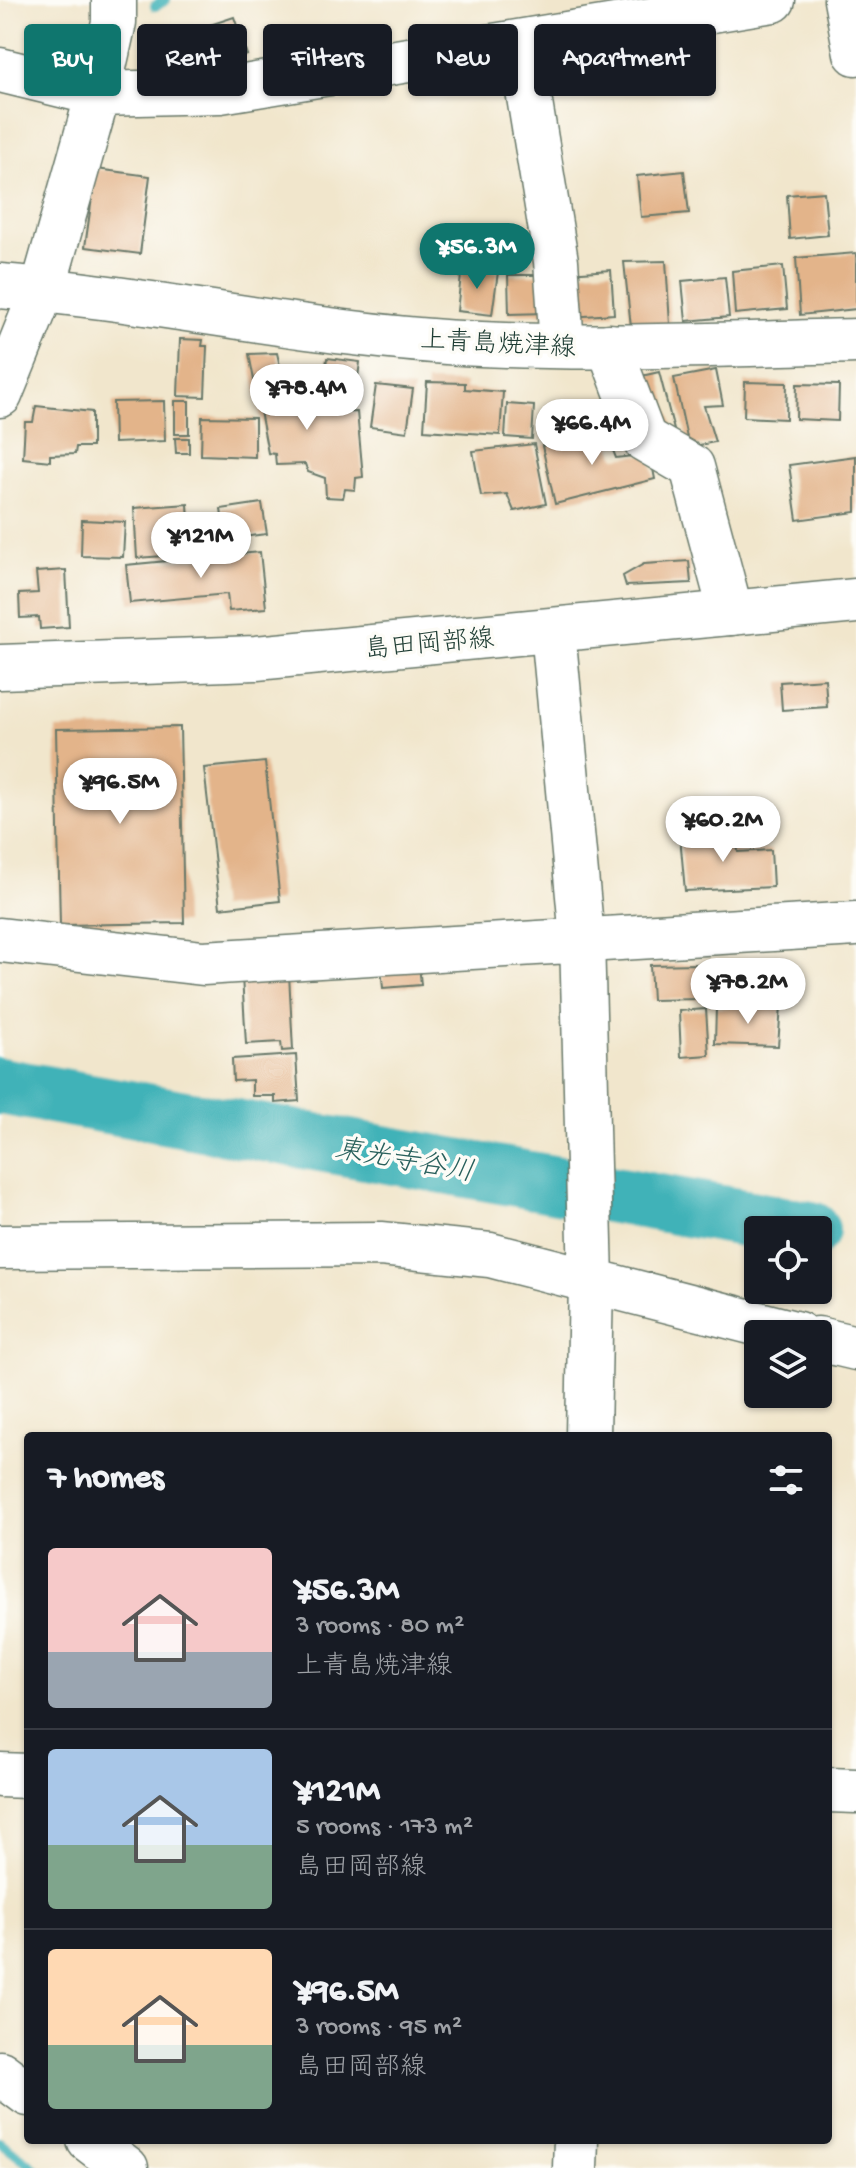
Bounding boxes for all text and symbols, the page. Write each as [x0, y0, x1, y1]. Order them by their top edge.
chip: Buy [24, 24, 121, 96]
chip: Rent [137, 24, 247, 96]
chip: Filters [263, 24, 392, 96]
chip: New [408, 24, 518, 96]
chip: Apartment [534, 24, 716, 96]
pin: ¥56.3M [412, 223, 542, 291]
text: ¥56.3M [438, 233, 516, 264]
street label: 上青島焼津線 [419, 325, 577, 366]
pin: ¥78.4M [242, 364, 372, 432]
text: ¥78.4M [268, 374, 346, 405]
pin: ¥66.4M [527, 399, 657, 467]
text: ¥66.4M [554, 409, 630, 440]
pin: ¥121M [145, 512, 257, 580]
text: ¥121M [169, 522, 233, 553]
street label: 島田岡部線 [363, 623, 496, 668]
pin: ¥96.5M [55, 758, 185, 826]
text: ¥96.5M [81, 768, 159, 799]
pin: ¥60.2M [658, 796, 788, 864]
text: ¥60.2M [684, 806, 762, 837]
pin: ¥78.2M [683, 958, 813, 1026]
text: ¥78.2M [709, 968, 787, 999]
water label: 東光寺谷川 [332, 1133, 476, 1191]
map controls [744, 1216, 832, 1408]
button: locate [744, 1216, 832, 1304]
button: layers [744, 1320, 832, 1408]
icon: filters [764, 1458, 808, 1502]
text: 7 homes [48, 1460, 164, 1500]
text: ¥56.3M [296, 1572, 399, 1612]
icon: home [112, 1580, 208, 1676]
text: 3 rooms · 80 m² [296, 1612, 464, 1643]
text: 上青島焼津線 [296, 1653, 452, 1684]
text: ¥121M [296, 1773, 380, 1813]
icon: home [112, 1781, 208, 1877]
text: 5 rooms · 173 m² [296, 1813, 473, 1844]
text: 島田岡部線 [296, 1854, 426, 1885]
text: ¥96.5M [296, 1973, 398, 2013]
icon: home [112, 1981, 208, 2077]
text: 3 rooms · 95 m² [296, 2013, 462, 2044]
text: 島田岡部線 [296, 2054, 426, 2085]

